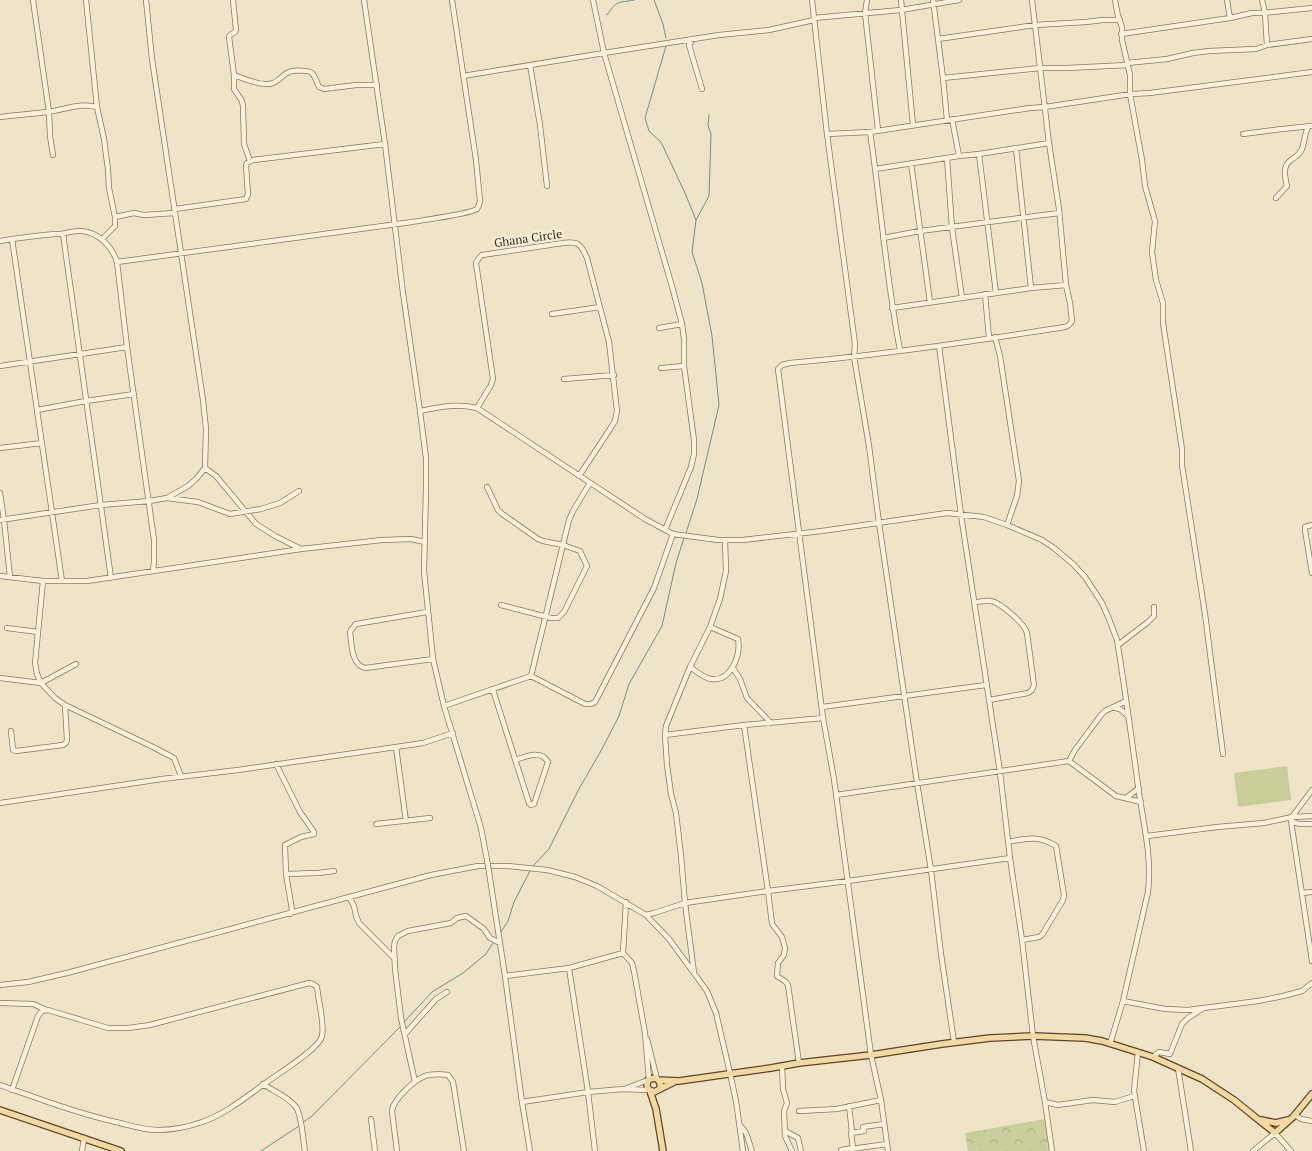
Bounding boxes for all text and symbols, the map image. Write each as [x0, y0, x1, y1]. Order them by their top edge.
street label: Ghana Circle [493, 226, 563, 250]

